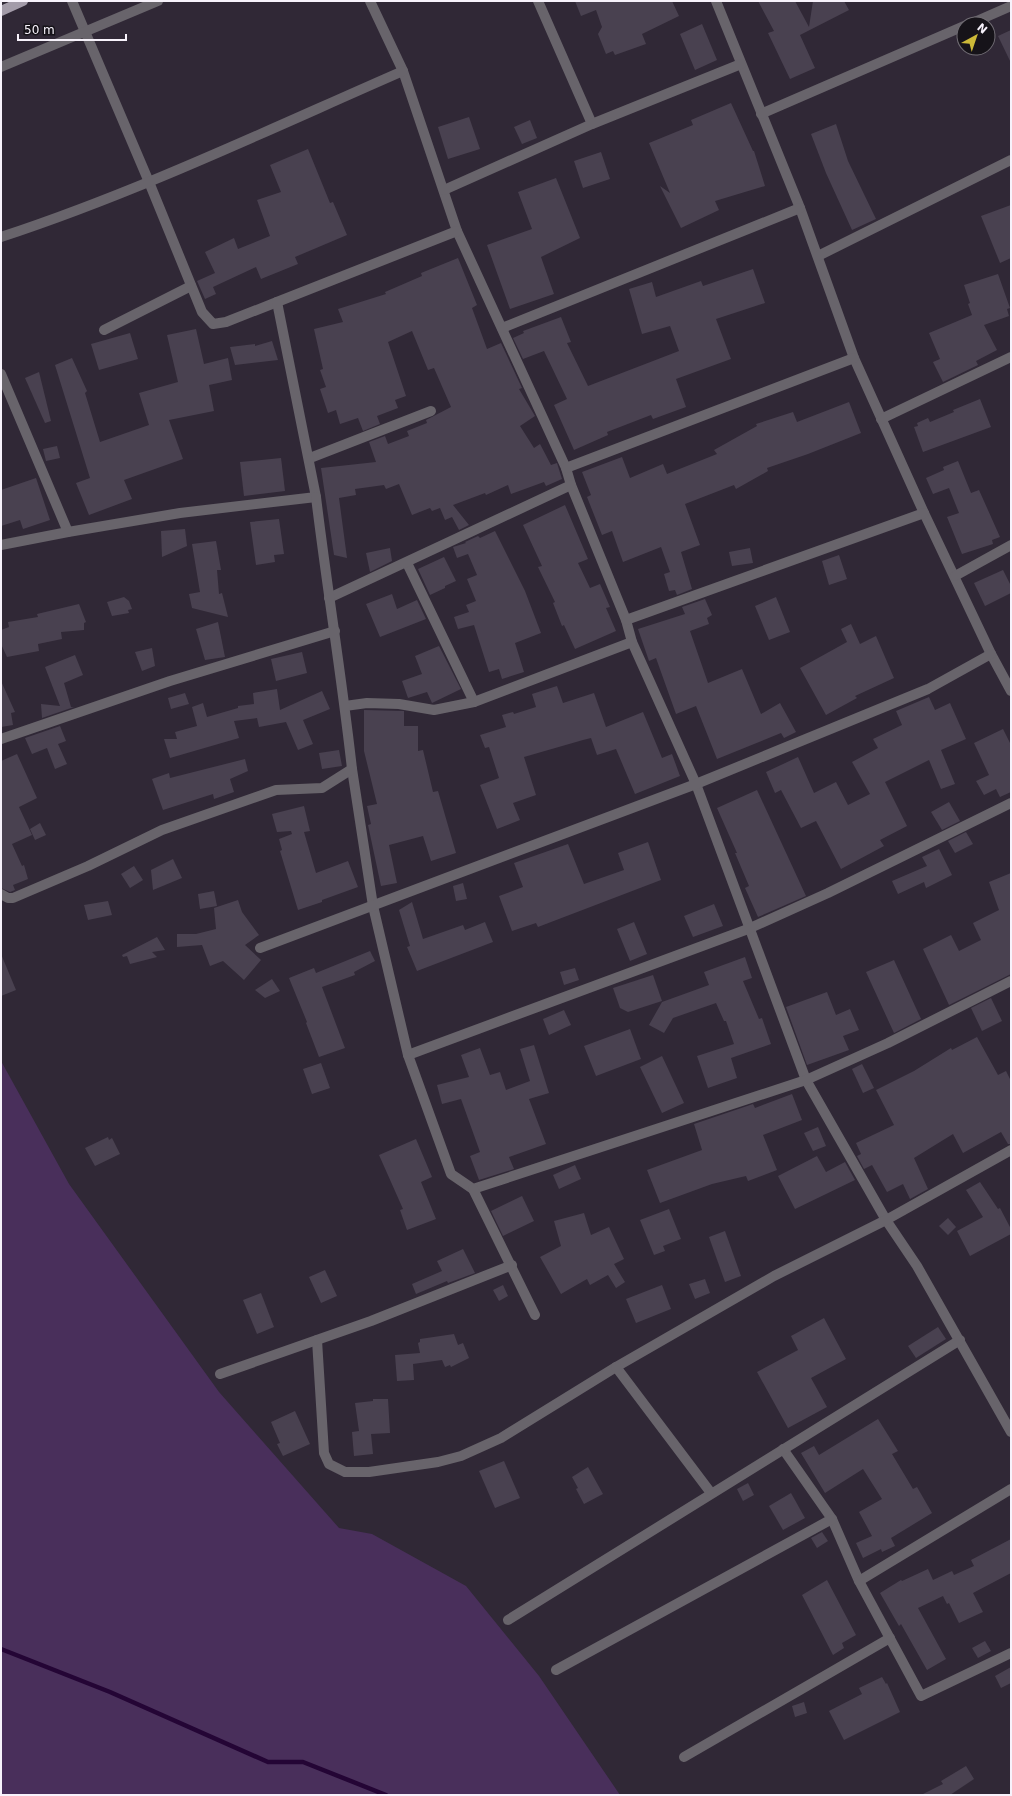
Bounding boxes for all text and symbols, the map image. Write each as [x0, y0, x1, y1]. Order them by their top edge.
scale bar [18, 16, 126, 42]
north arrow [956, 16, 996, 56]
text: N [974, 21, 990, 37]
text: 50 m [24, 23, 55, 37]

